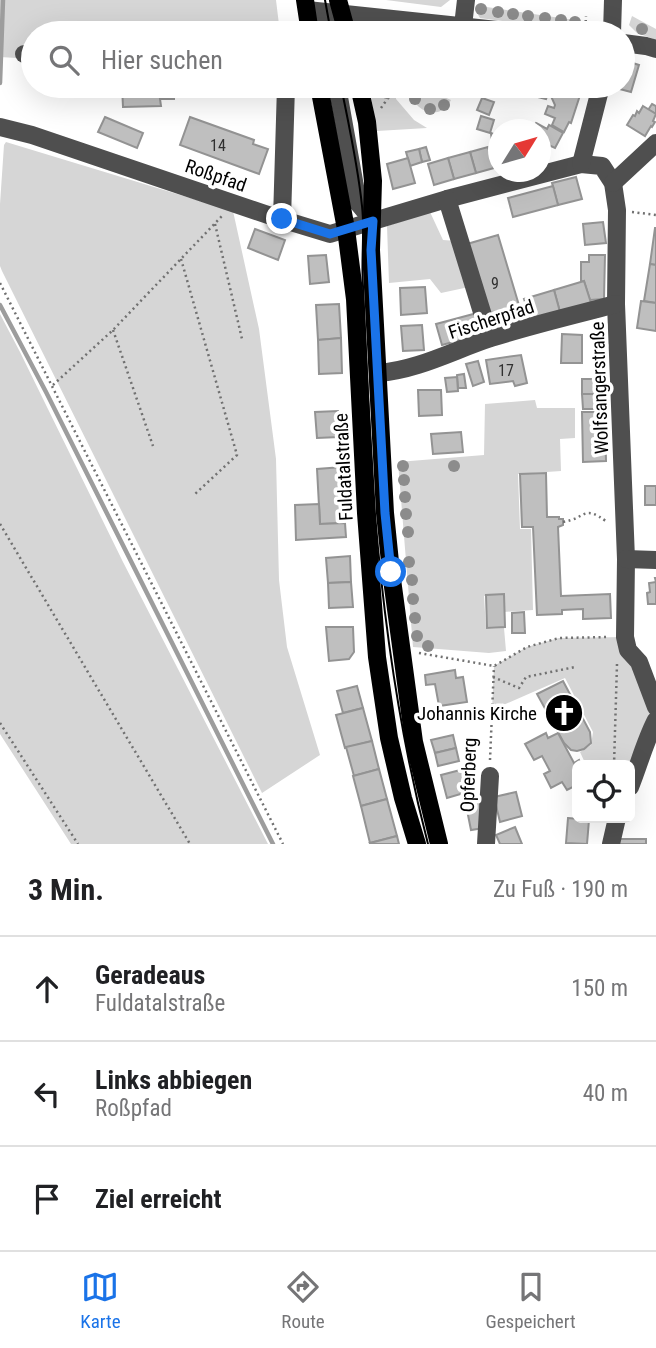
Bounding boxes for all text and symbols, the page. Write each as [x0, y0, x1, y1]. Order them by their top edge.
search box [21, 21, 635, 98]
icon: search [45, 41, 83, 79]
text: Hier suchen [101, 45, 223, 75]
north arrow [488, 119, 551, 182]
house number: 14 [210, 136, 226, 155]
street label: Roßpfad [182, 154, 250, 197]
route end [266, 203, 297, 234]
house number: 9 [491, 274, 499, 293]
street label: Fischerpfad [445, 295, 537, 344]
street label: Wolfsangerstraße [586, 321, 613, 455]
house number: 17 [498, 361, 514, 380]
street label: Fuldatalstraße [329, 413, 358, 521]
route start [375, 556, 406, 587]
church icon: Johannis Kirche [543, 692, 585, 734]
place label: Johannis Kirche [417, 702, 537, 725]
street label: Opferberg [456, 737, 481, 813]
map controls [572, 760, 635, 823]
button: locate [572, 760, 635, 823]
text: 3 Min. [28, 872, 104, 907]
text: Zu Fuß · 190 m [493, 876, 628, 903]
text: Geradeaus [95, 960, 205, 990]
icon: ahead [28, 970, 66, 1008]
text: 150 m [571, 975, 628, 1002]
text: Fuldatalstraße [95, 990, 225, 1017]
text: Links abbiegen [95, 1065, 252, 1095]
icon: left [28, 1075, 66, 1113]
text: 40 m [583, 1080, 628, 1107]
text: Roßpfad [95, 1095, 172, 1122]
icon: arrive [28, 1180, 66, 1218]
text: Ziel erreicht [95, 1184, 221, 1214]
tab: Karte [80, 1268, 121, 1333]
tab: Route [281, 1268, 325, 1333]
tab: Gespeichert [485, 1268, 576, 1333]

